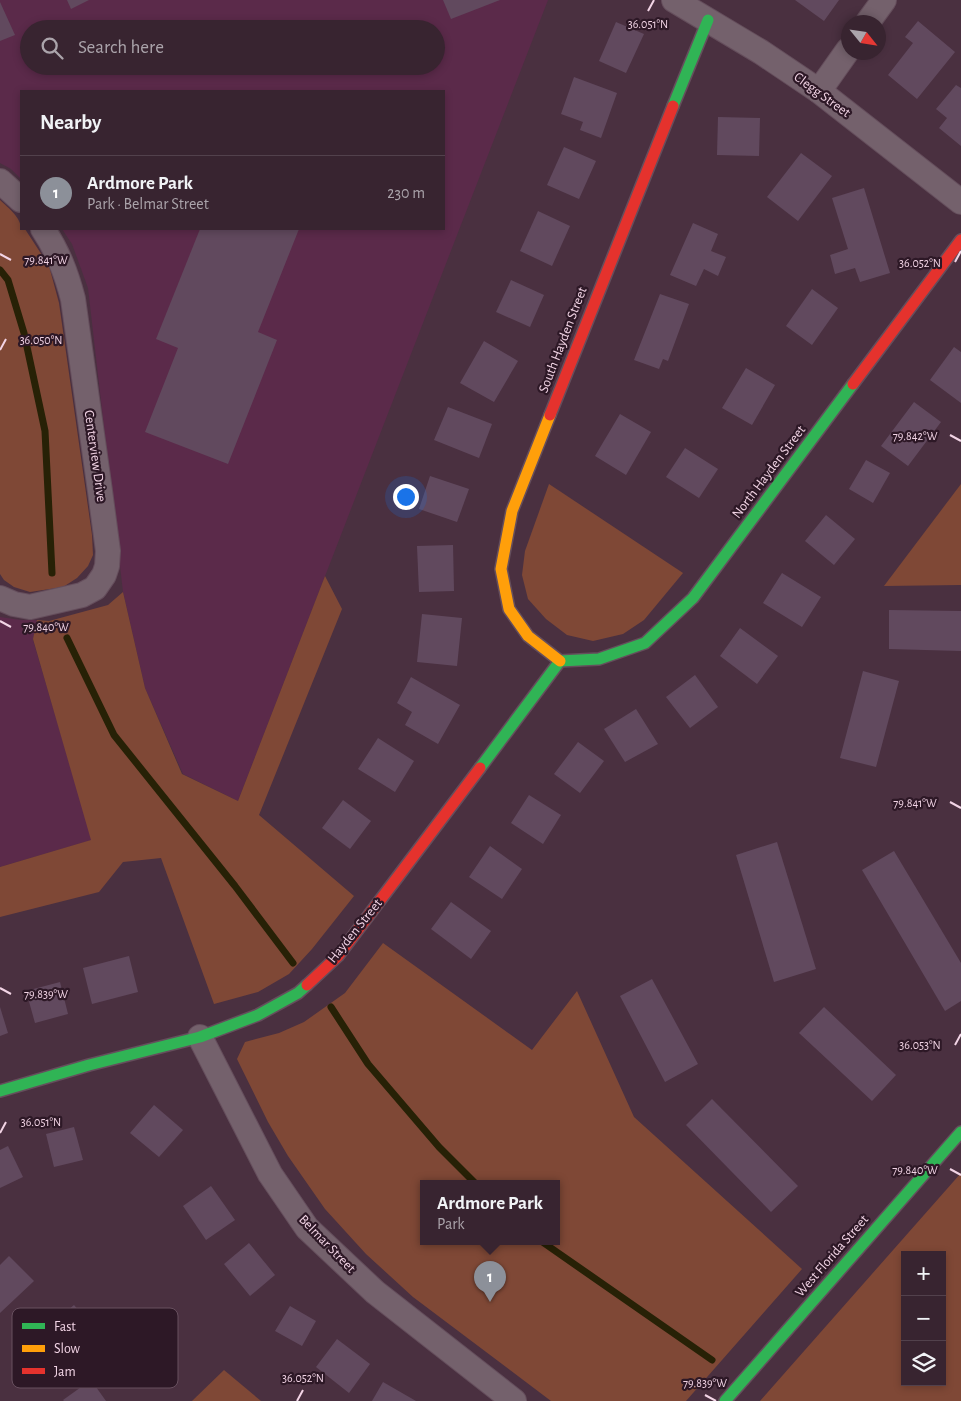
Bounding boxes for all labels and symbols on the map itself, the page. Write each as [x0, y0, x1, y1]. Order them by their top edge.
north arrow [841, 15, 886, 60]
text: 36.051°N [628, 18, 668, 30]
street label: Clegg Street [791, 70, 853, 120]
text: 79.841°W [24, 254, 68, 266]
text: 36.052°N [899, 257, 941, 269]
street label: South Hayden Street [536, 285, 590, 395]
text: 36.050°N [20, 334, 62, 346]
street label: Centerview Drive [82, 409, 108, 503]
street label: North Hayden Street [730, 423, 809, 521]
text: 79.842°W [893, 430, 938, 442]
your location [393, 484, 419, 510]
text: 79.840°W [23, 621, 69, 633]
text: 79.841°W [893, 797, 937, 809]
street label: Hayden Street [325, 896, 385, 966]
text: 79.839°W [24, 988, 68, 1000]
text: 36.053°N [899, 1039, 941, 1051]
text: 36.051°N [21, 1116, 61, 1128]
text: 79.840°W [892, 1164, 938, 1176]
street label: Belmar Street [296, 1212, 358, 1276]
street label: West Florida Street [793, 1212, 872, 1300]
pin: 1 [474, 1261, 506, 1302]
legend [12, 1308, 178, 1388]
text: Fast [54, 1320, 76, 1334]
text: Slow [54, 1342, 81, 1356]
text: Jam [54, 1365, 76, 1379]
text: 36.052°N [282, 1372, 324, 1384]
text: 79.839°W [683, 1377, 727, 1389]

